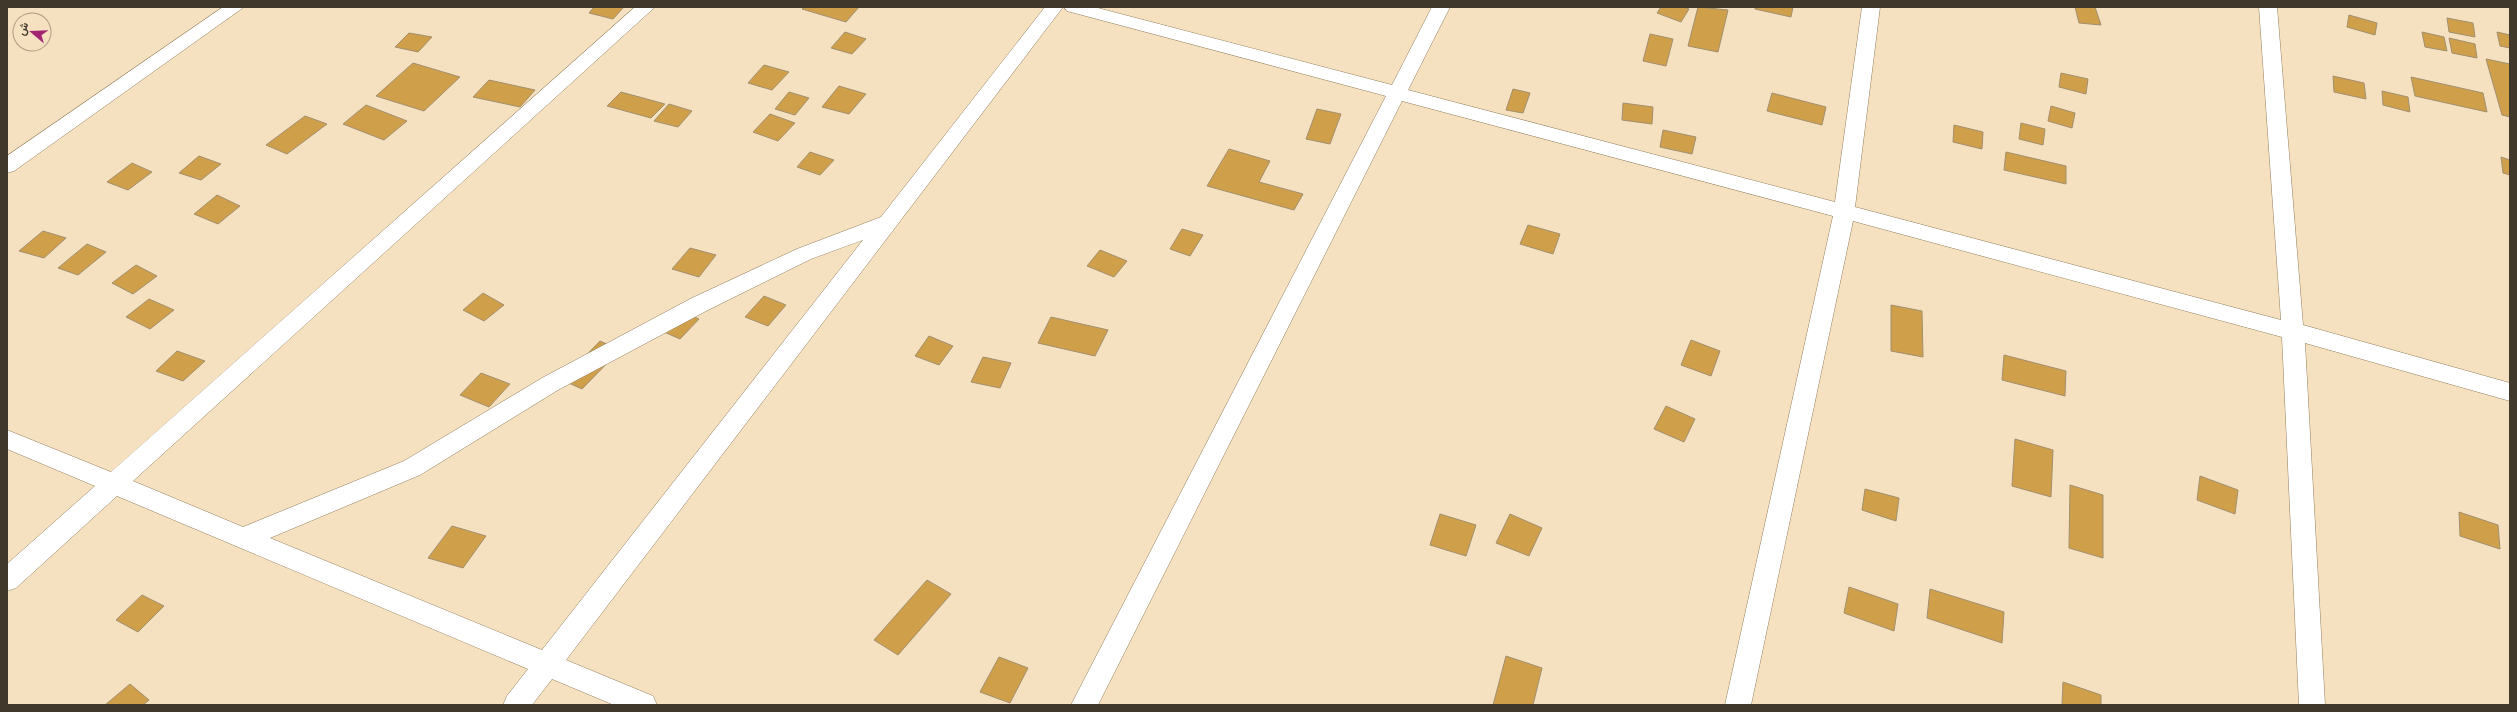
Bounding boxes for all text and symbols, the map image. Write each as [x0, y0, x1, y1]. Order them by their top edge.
north arrow [12, 12, 52, 52]
text: ش [13, 20, 31, 37]

